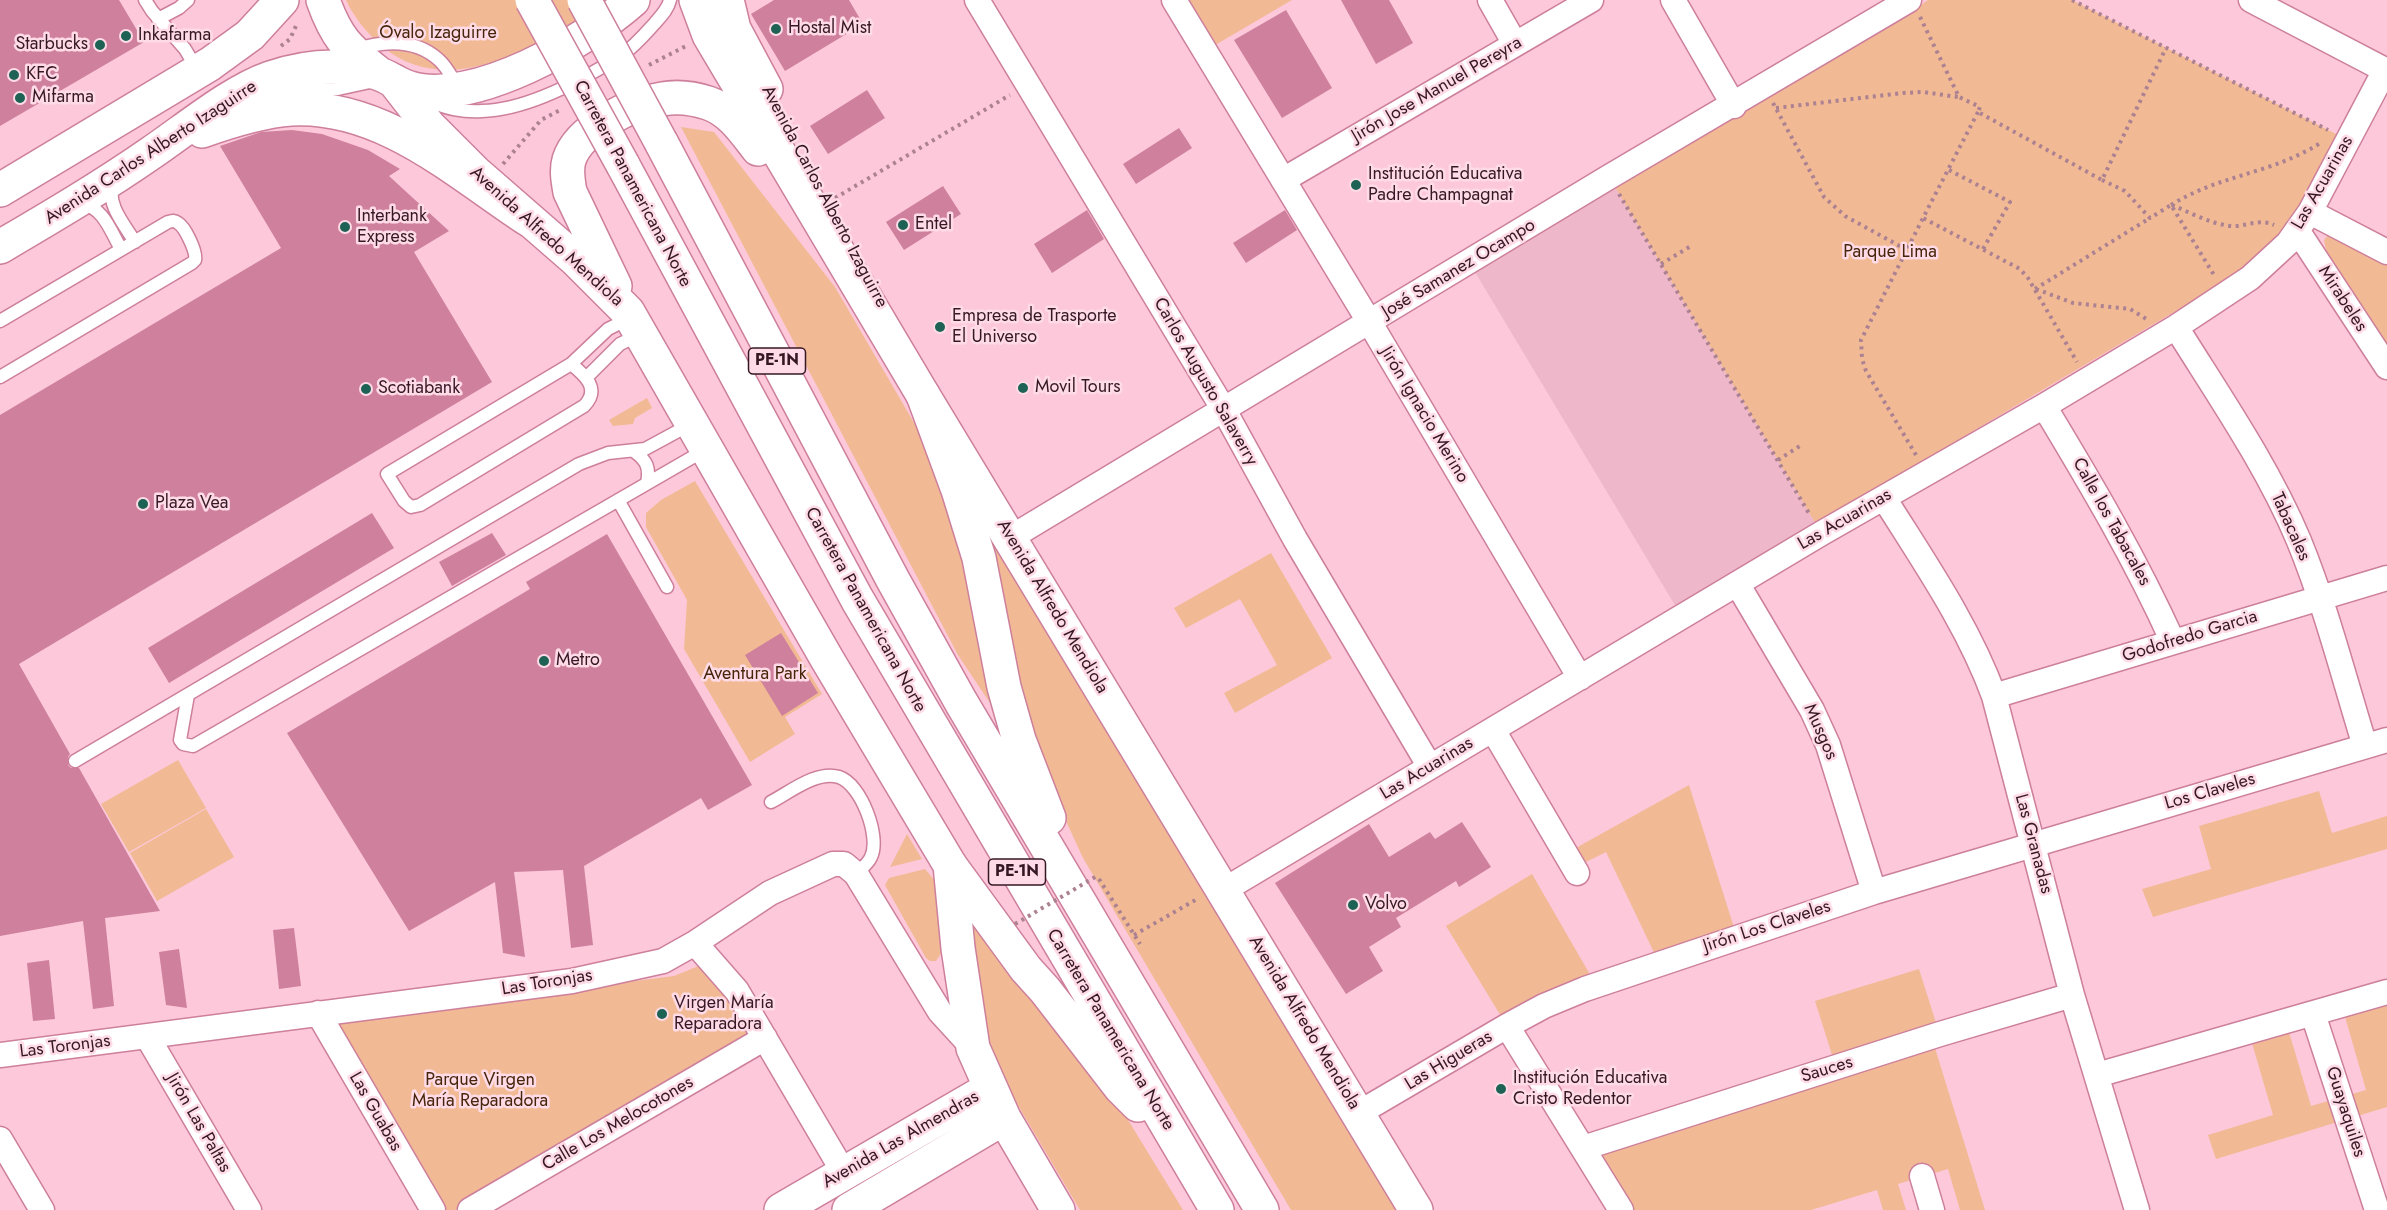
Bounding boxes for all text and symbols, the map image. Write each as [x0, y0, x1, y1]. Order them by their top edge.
place label: Hostal Mist [788, 18, 871, 40]
marker: Hostal Mist [769, 22, 783, 36]
park label: Óvalo Izaguirre [379, 23, 497, 45]
place label: Inkafarma [138, 25, 211, 47]
marker: Inkafarma [119, 29, 133, 43]
street label: Jirón Jose Manuel Pereyra [1348, 32, 1526, 148]
place label: Starbucks [15, 34, 88, 56]
marker: Starbucks [93, 38, 107, 52]
place label: KFC [26, 64, 57, 86]
marker: KFC [7, 68, 21, 82]
street label: Avenida Carlos Alberto Izaguirre [41, 76, 261, 230]
street label: Carretera Panamericana Norte [568, 77, 696, 291]
street label: Avenida Carlos Alberto Izaguirre [756, 82, 892, 312]
place label: Mifarma [32, 87, 94, 109]
marker: Mifarma [13, 91, 27, 105]
street label: Las Acuarinas [2288, 132, 2358, 234]
street label: Avenida Alfredo Mendiola [465, 162, 627, 312]
place label: Institución Educativa Padre Champagnat [1368, 164, 1522, 207]
marker: Institución Educativa Padre Champagnat [1349, 178, 1363, 192]
place label: Interbank Express [357, 206, 427, 248]
place label: Entel [915, 214, 952, 236]
street label: José Samanez Ocampo [1378, 215, 1540, 323]
marker: Entel [896, 218, 910, 232]
marker: Interbank Express [338, 220, 352, 234]
park label: Parque Lima [1843, 242, 1937, 264]
street label: Mirabeles [2313, 262, 2371, 336]
street label: Carlos Augusto Salaverry [1148, 294, 1262, 470]
place label: Empresa de Trasporte El Universo [952, 306, 1116, 348]
marker: Empresa de Trasporte El Universo [933, 320, 947, 334]
street label: Jirón Ignacio Merino [1375, 343, 1473, 487]
road number: PE-1N [748, 348, 806, 374]
place label: Movil Tours [1035, 377, 1121, 399]
place label: Scotiabank [378, 378, 460, 400]
marker: Movil Tours [1016, 381, 1030, 395]
marker: Scotiabank [359, 382, 373, 396]
street label: Calle los Tabacales [2067, 454, 2155, 590]
street label: Las Acuarinas [1794, 485, 1896, 555]
street label: Tabacales [2265, 490, 2315, 564]
place label: Plaza Vea [155, 493, 228, 515]
marker: Plaza Vea [136, 497, 150, 511]
street label: Carretera Panamericana Norte [800, 504, 930, 716]
street label: Avenida Alfredo Mendiola [991, 516, 1113, 698]
street label: Godofredo Garcia [2120, 606, 2260, 668]
place label: Metro [556, 650, 600, 672]
marker: Metro [537, 654, 551, 668]
park label: Aventura Park [703, 664, 807, 686]
street label: Musgos [1798, 701, 1842, 763]
street label: Las Acuarinas [1377, 733, 1477, 805]
street label: Los Claveles [2162, 769, 2258, 815]
street label: Las Granadas [2009, 792, 2057, 896]
road number: PE-1N [988, 859, 1046, 885]
place label: Volvo [1365, 894, 1407, 916]
street label: Jirón Los Claveles [1701, 896, 1833, 958]
marker: Volvo [1346, 898, 1360, 912]
street label: Carretera Panamericana Norte [1041, 926, 1179, 1134]
street label: Avenida Alfredo Mendiola [1243, 932, 1365, 1114]
street label: Las Toronjas [500, 965, 594, 1001]
place label: Virgen María Reparadora [674, 993, 774, 1036]
marker: Virgen María Reparadora [655, 1007, 669, 1021]
street label: Las Higueras [1401, 1026, 1497, 1096]
street label: Las Toronjas [18, 1031, 112, 1063]
street label: Sauces [1798, 1052, 1856, 1088]
street label: Guayaquiles [2320, 1064, 2370, 1160]
place label: Institución Educativa Cristo Redentor [1513, 1068, 1667, 1110]
street label: Jirón Las Paltas [161, 1069, 235, 1177]
street label: Las Guabas [344, 1069, 406, 1155]
park label: Parque Virgen María Reparadora [412, 1070, 548, 1112]
street label: Calle Los Melocotones [539, 1072, 697, 1176]
marker: Institución Educativa Cristo Redentor [1494, 1082, 1508, 1096]
street label: Avenida Las Almendras [819, 1086, 983, 1194]

